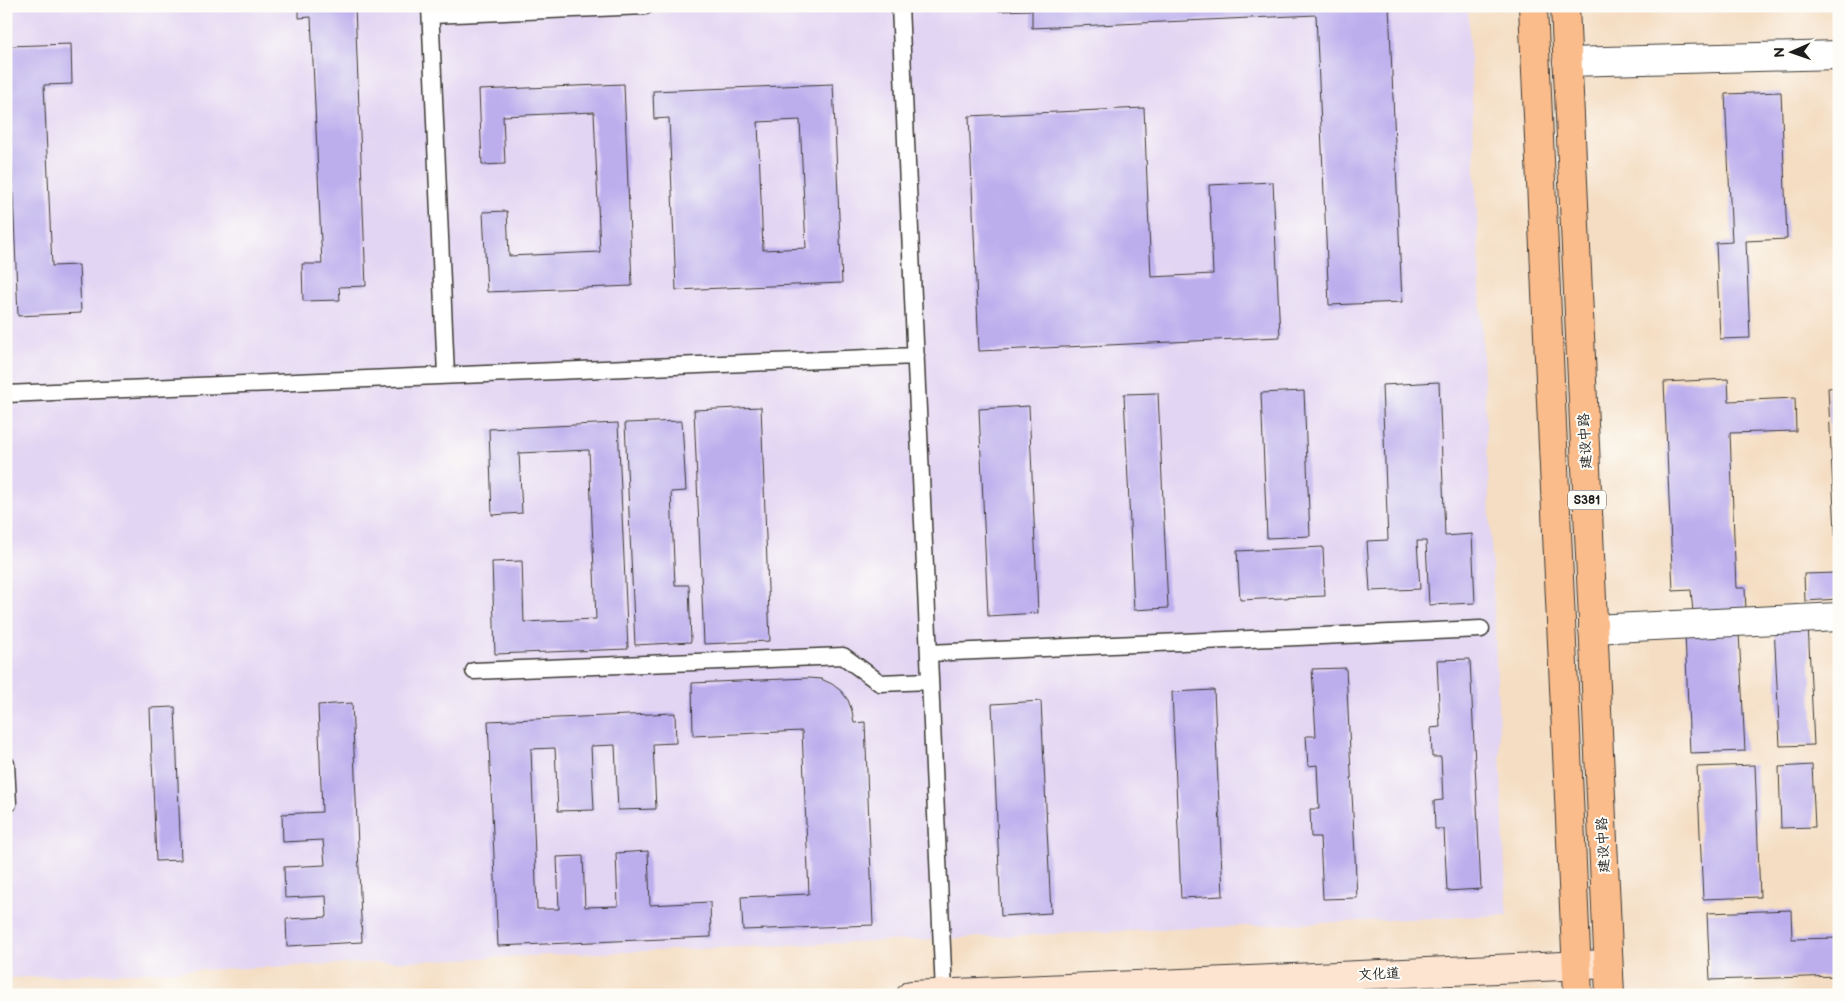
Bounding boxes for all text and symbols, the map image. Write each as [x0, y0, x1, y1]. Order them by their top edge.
north arrow [1768, 28, 1818, 78]
text: N [1771, 47, 1788, 58]
street label: 建设中路 [1575, 413, 1595, 469]
road number: S381 [1568, 490, 1606, 510]
street label: 建设中路 [1593, 817, 1613, 873]
street label: 文化道 [1358, 964, 1400, 984]

